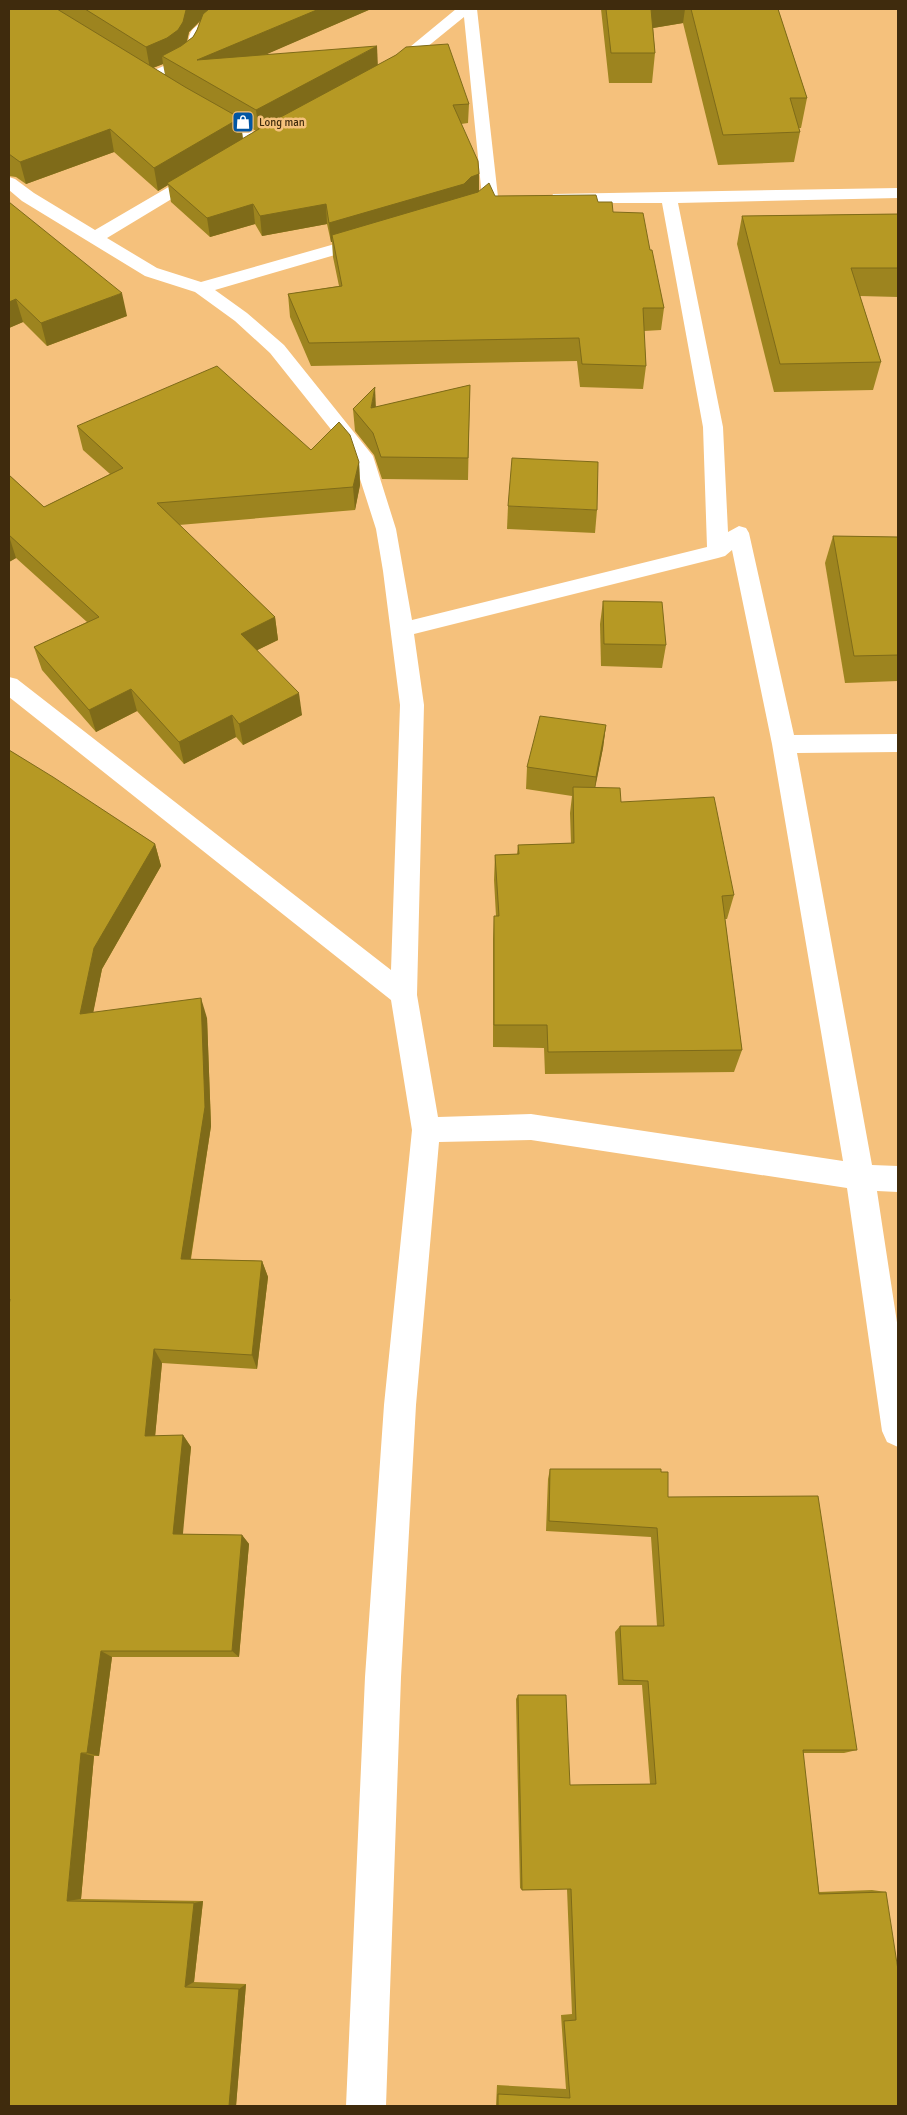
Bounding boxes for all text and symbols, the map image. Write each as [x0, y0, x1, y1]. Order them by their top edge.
shop icon: Long man [231, 110, 255, 134]
place label: Long man [259, 116, 305, 129]

